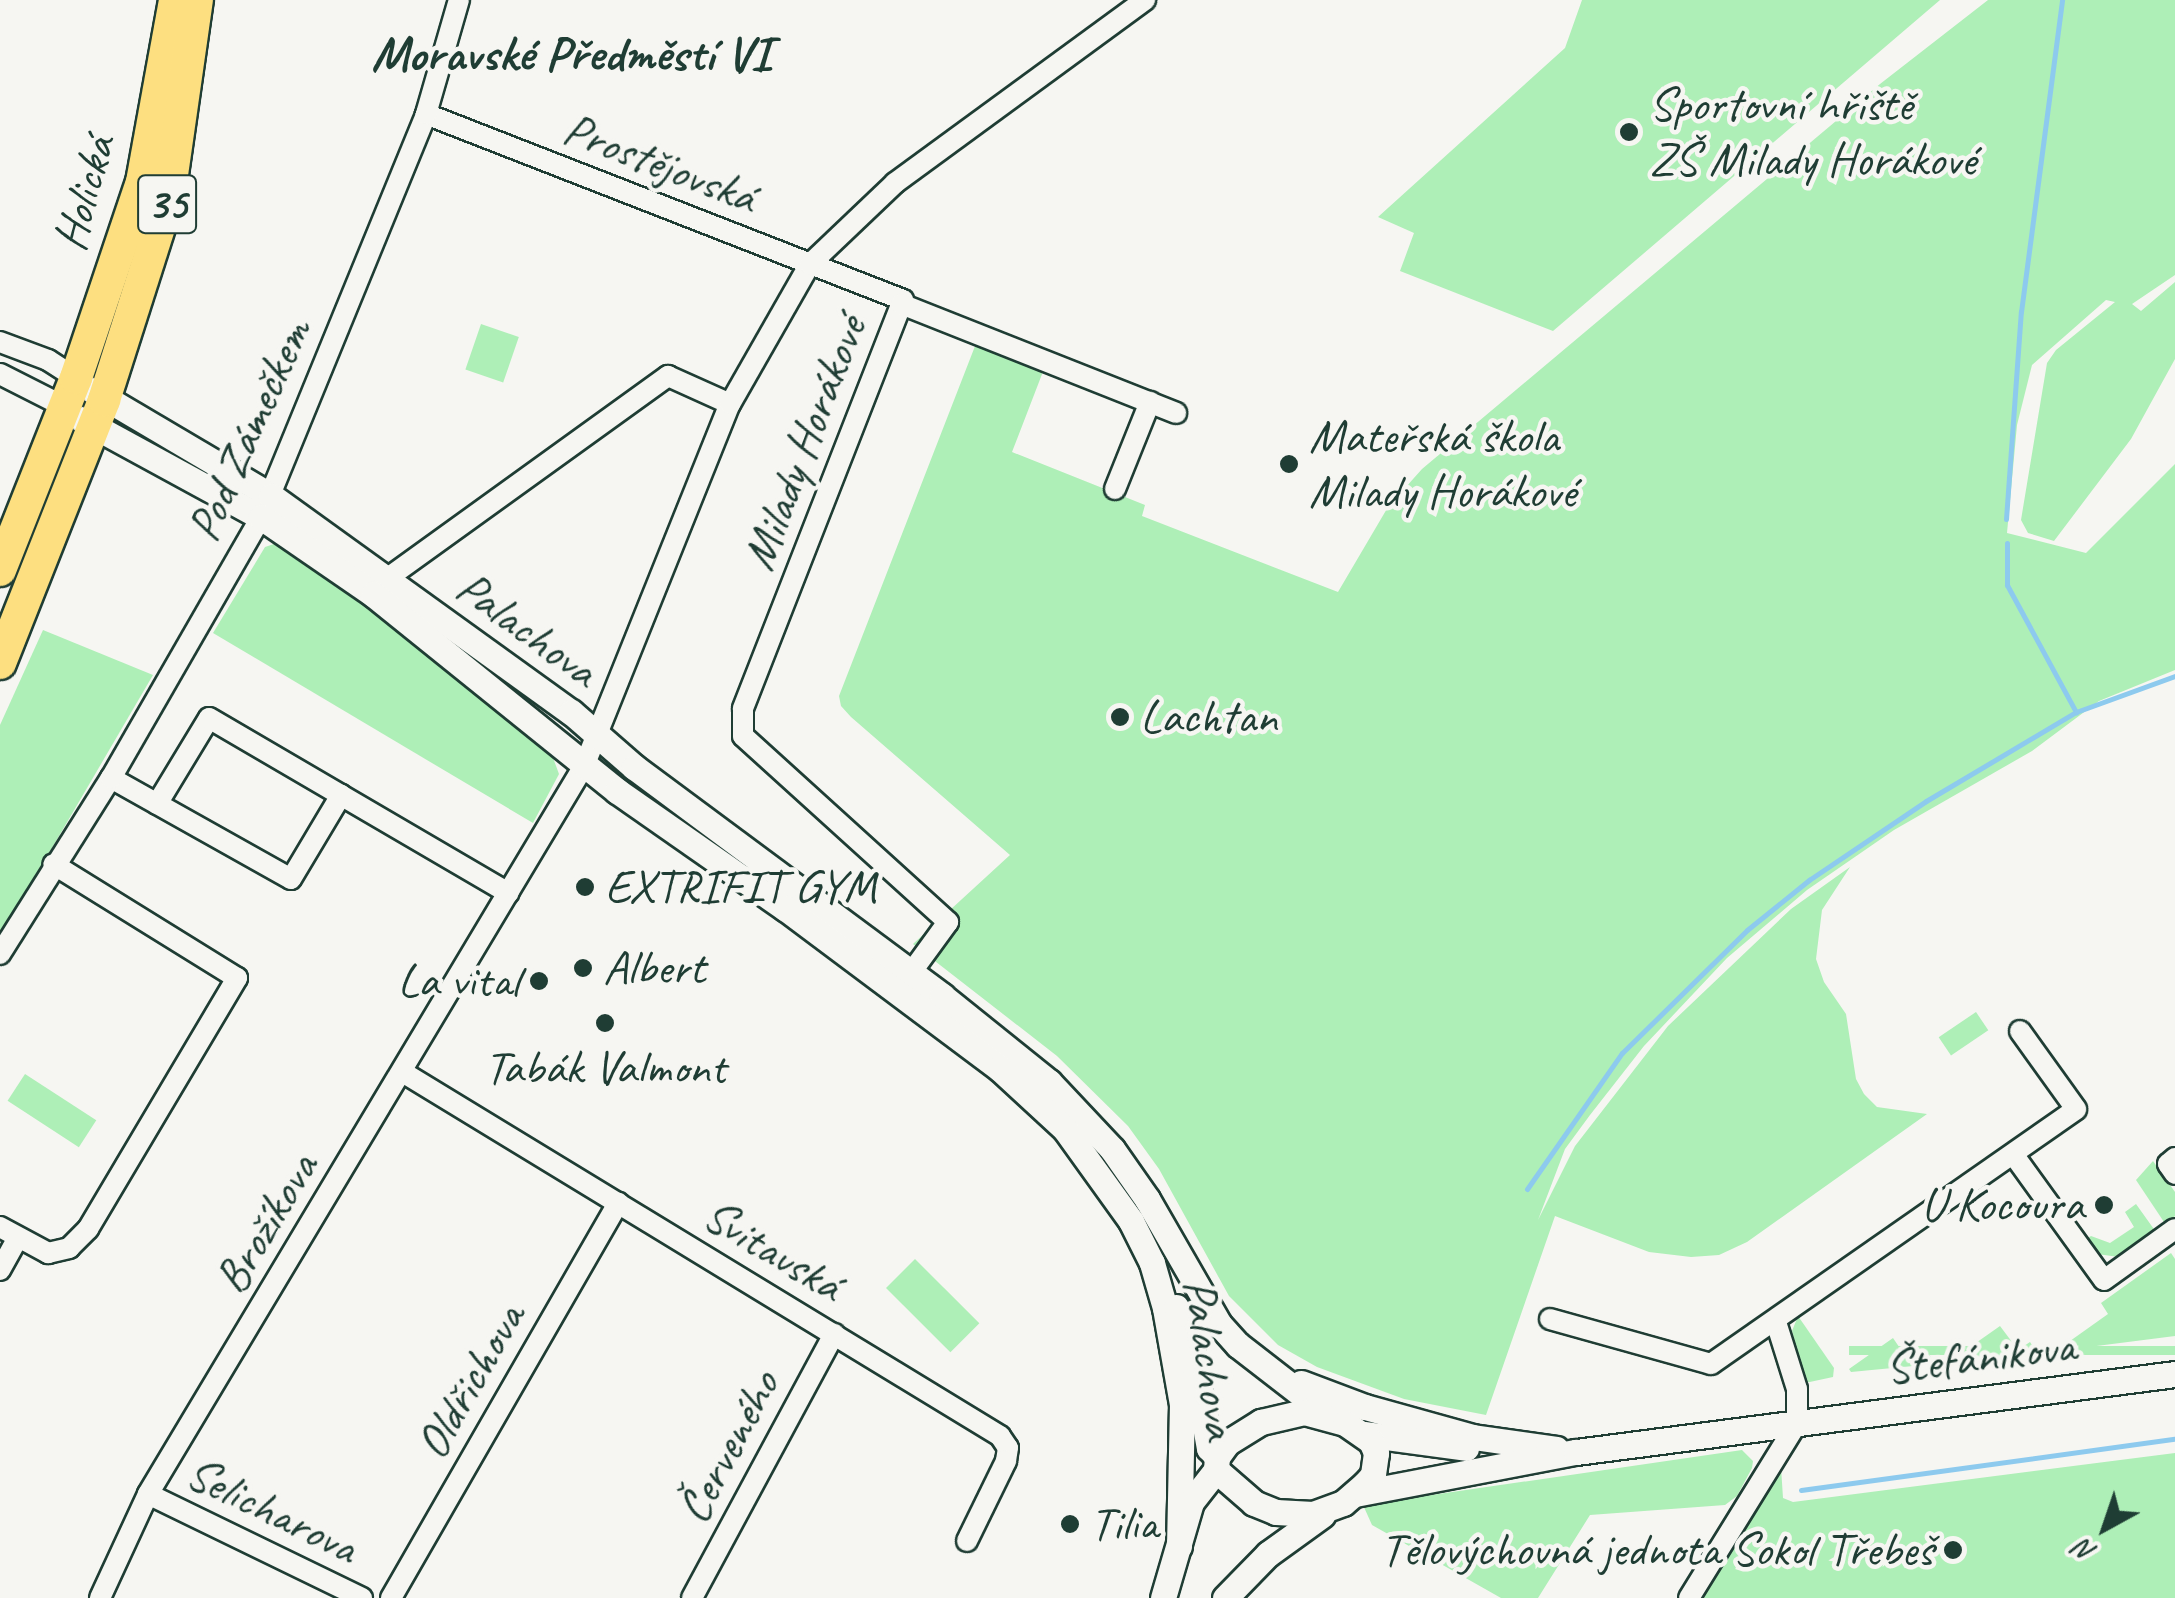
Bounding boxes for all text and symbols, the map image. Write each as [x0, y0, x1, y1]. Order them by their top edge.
district label: Moravské Předměstí VI [371, 24, 771, 84]
place label: Sportovní hřiště ZŠ Milady Horákové [1649, 75, 1976, 188]
street label: Prostějovská [555, 100, 765, 226]
marker: Sportovní hřiště ZŠ Milady Horákové [1618, 121, 1640, 143]
street label: Holická [40, 129, 128, 257]
road number: 35 [137, 164, 197, 244]
street label: Milady Horákové [729, 308, 879, 578]
street label: Pod Zámečkem [175, 310, 323, 550]
place label: Mateřská škola Milady Horákové [1309, 407, 1576, 520]
marker: Mateřská škola Milady Horákové [1278, 453, 1300, 475]
street label: Palachova [445, 558, 609, 700]
place label: Lachtan [1140, 688, 1277, 746]
marker: Lachtan [1109, 706, 1131, 728]
place label: EXTRIFIT GYM [605, 858, 875, 916]
marker: EXTRIFIT GYM [574, 876, 596, 898]
place label: Albert [603, 939, 705, 997]
place label: La vital [397, 952, 519, 1010]
marker: Albert [572, 957, 594, 979]
marker: La vital [528, 970, 550, 992]
marker: Tabák Valmont [594, 1012, 616, 1034]
place label: Tabák Valmont [483, 1039, 727, 1097]
street label: Brožíkova [202, 1142, 330, 1304]
place label: U Kocoura [1921, 1176, 2084, 1234]
street label: Svitavská [693, 1186, 853, 1314]
marker: U Kocoura [2093, 1194, 2115, 1216]
street label: Palachova [1170, 1275, 1250, 1443]
street label: Oldřichova [403, 1293, 537, 1469]
street label: Štefánikova [1882, 1317, 2078, 1397]
street label: Červeného [664, 1361, 792, 1533]
street label: Selicharova [177, 1444, 367, 1576]
north arrow [2055, 1478, 2155, 1578]
place label: Tilia [1090, 1495, 1158, 1553]
marker: Tilia [1059, 1513, 1081, 1535]
place label: Tělovýchovná jednota Sokol Třebeš [1381, 1521, 1933, 1579]
text: N [2068, 1532, 2103, 1570]
marker: Tělovýchovná jednota Sokol Třebeš [1942, 1539, 1964, 1561]

